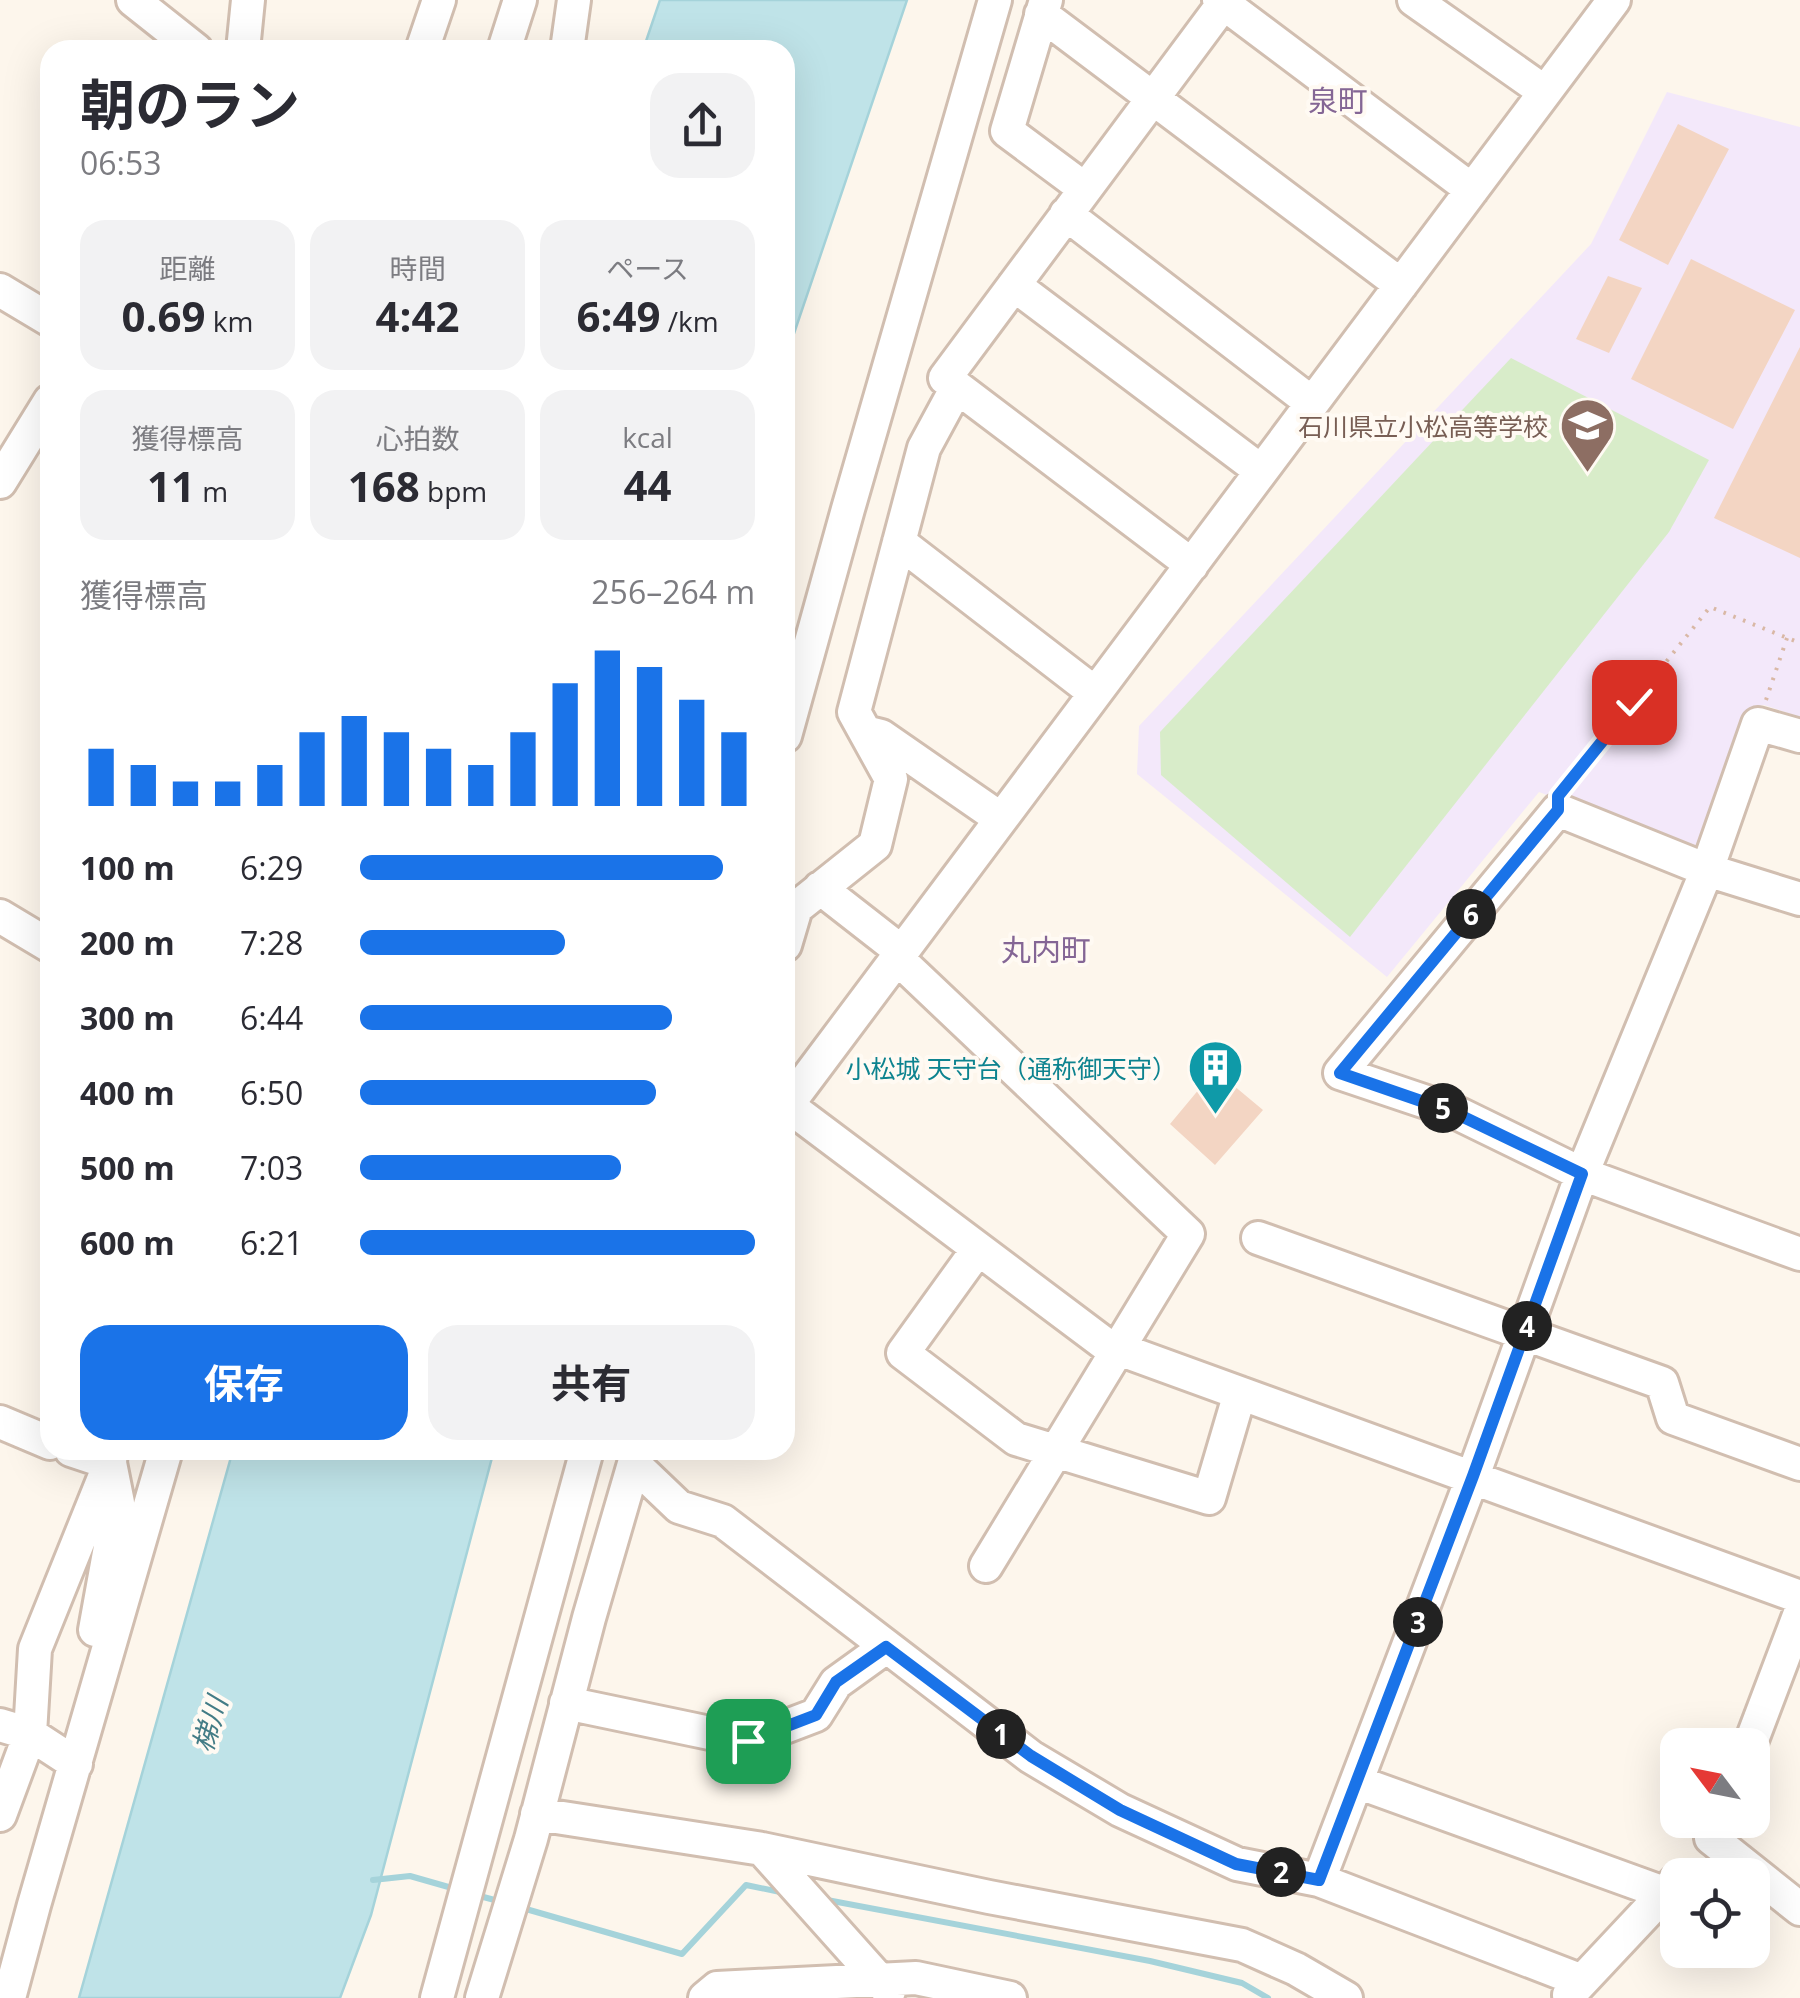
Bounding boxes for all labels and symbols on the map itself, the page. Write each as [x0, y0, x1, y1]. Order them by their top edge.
district label: 泉町 [1308, 80, 1368, 121]
school or university icon: 石川県立小松高等学校 [1557, 396, 1617, 475]
place label: 石川県立小松高等学校 [1298, 409, 1548, 443]
pin [1592, 660, 1677, 745]
pin: 6 [1446, 889, 1496, 939]
district label: 丸内町 [1001, 929, 1091, 970]
building icon: 小松城 天守台（通称御天守） [1186, 1038, 1246, 1117]
place label: 小松城 天守台（通称御天守） [846, 1051, 1177, 1085]
pin: 5 [1418, 1083, 1468, 1133]
pin: 4 [1502, 1301, 1552, 1351]
pin: 3 [1393, 1597, 1443, 1647]
water label: 梯川 [183, 1689, 236, 1756]
pin [706, 1699, 791, 1784]
pin: 1 [976, 1709, 1026, 1759]
north arrow [1660, 1728, 1770, 1838]
pin: 2 [1256, 1847, 1306, 1897]

